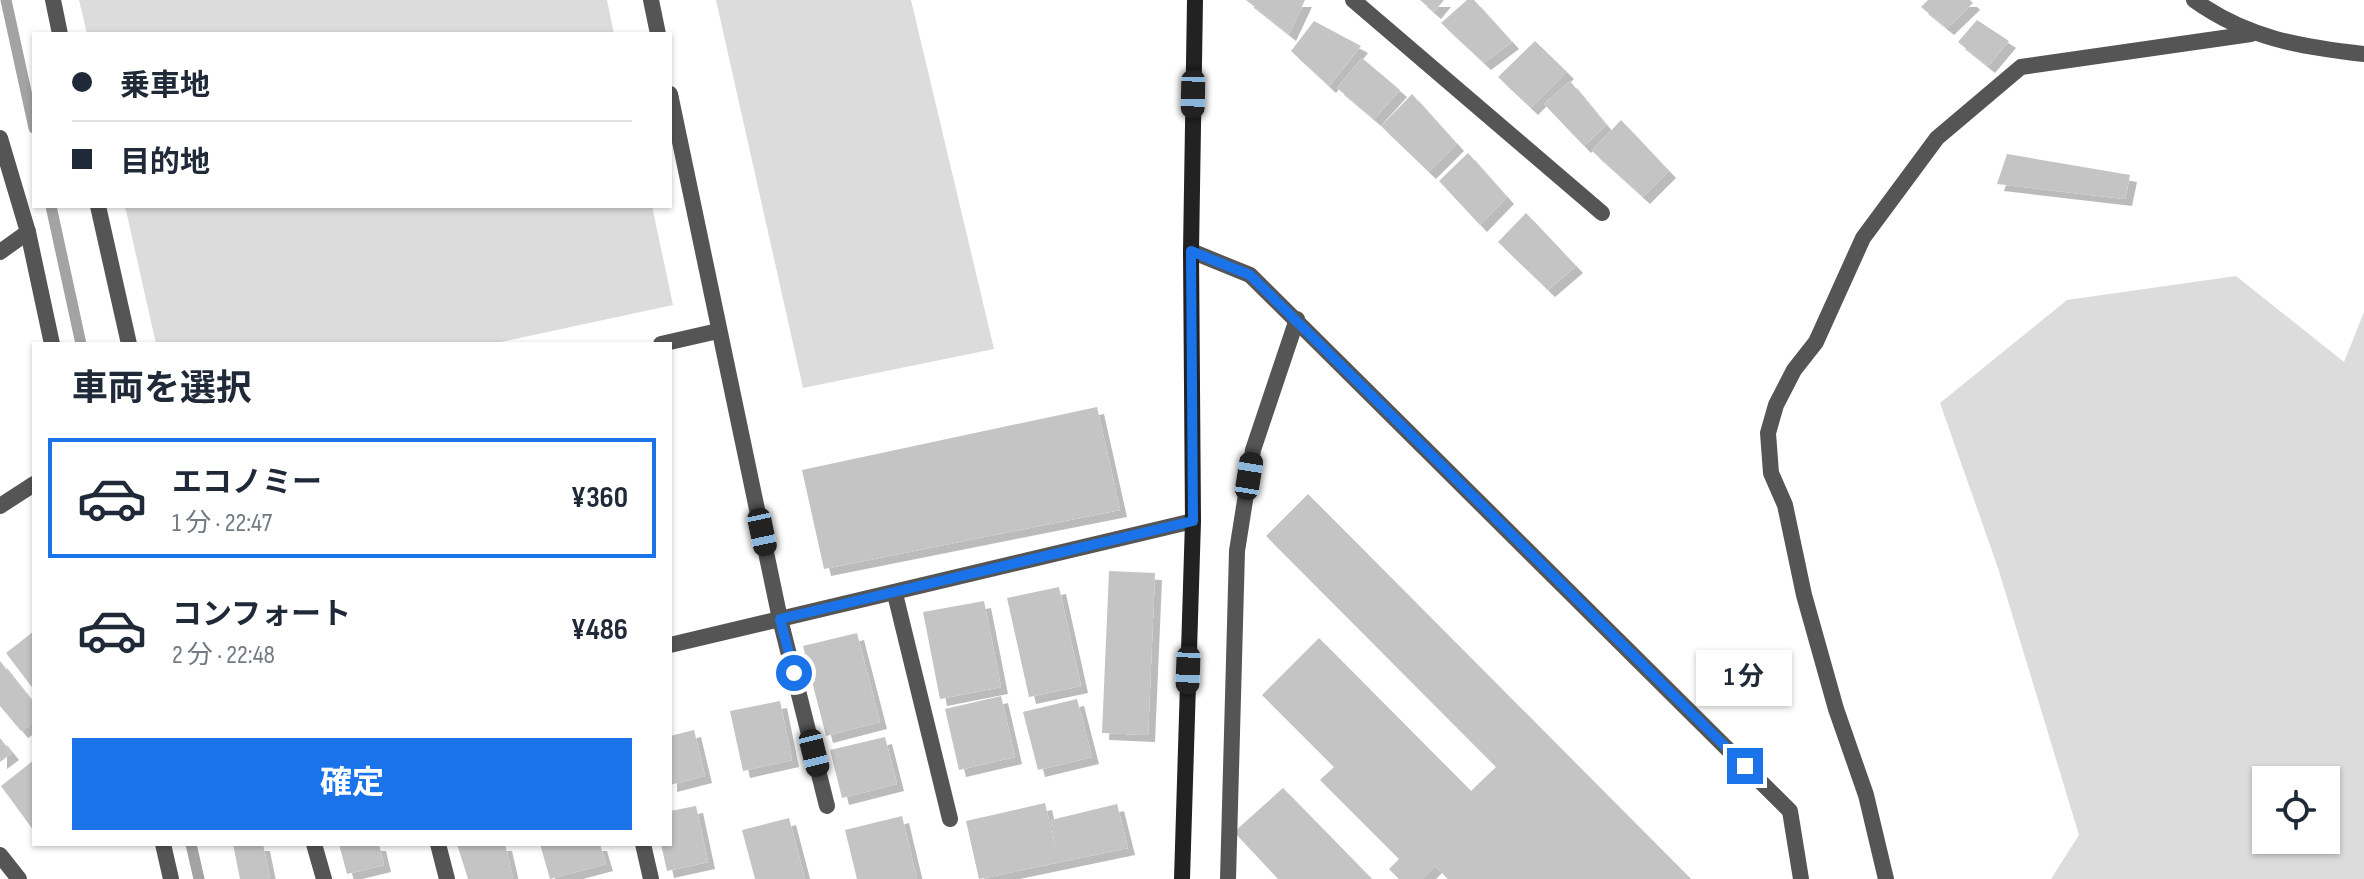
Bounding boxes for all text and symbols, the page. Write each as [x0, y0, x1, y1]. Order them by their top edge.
text: 乗車地 [120, 68, 210, 104]
car [1181, 70, 1205, 118]
text: 目的地 [120, 145, 210, 181]
text: 車両を選択 [72, 368, 252, 411]
car [1233, 450, 1265, 502]
icon: car [76, 462, 148, 534]
text: エコノミー [172, 465, 322, 501]
text: ¥360 [571, 480, 628, 516]
car [745, 506, 779, 558]
text: 1 分 · 22:47 [172, 508, 272, 539]
icon: car [76, 594, 148, 666]
text: コンフォート [172, 597, 351, 633]
text: ¥486 [571, 612, 628, 648]
text: 2 分 · 22:48 [172, 640, 275, 671]
car [1175, 646, 1201, 694]
callout: 1 分 [1697, 650, 1793, 706]
route start [776, 655, 812, 691]
text: 1 分 [1724, 662, 1764, 693]
car [797, 727, 831, 779]
button: 確定 [72, 738, 632, 830]
route end [1727, 748, 1763, 784]
map controls [2252, 766, 2340, 854]
button: locate [2252, 766, 2340, 854]

